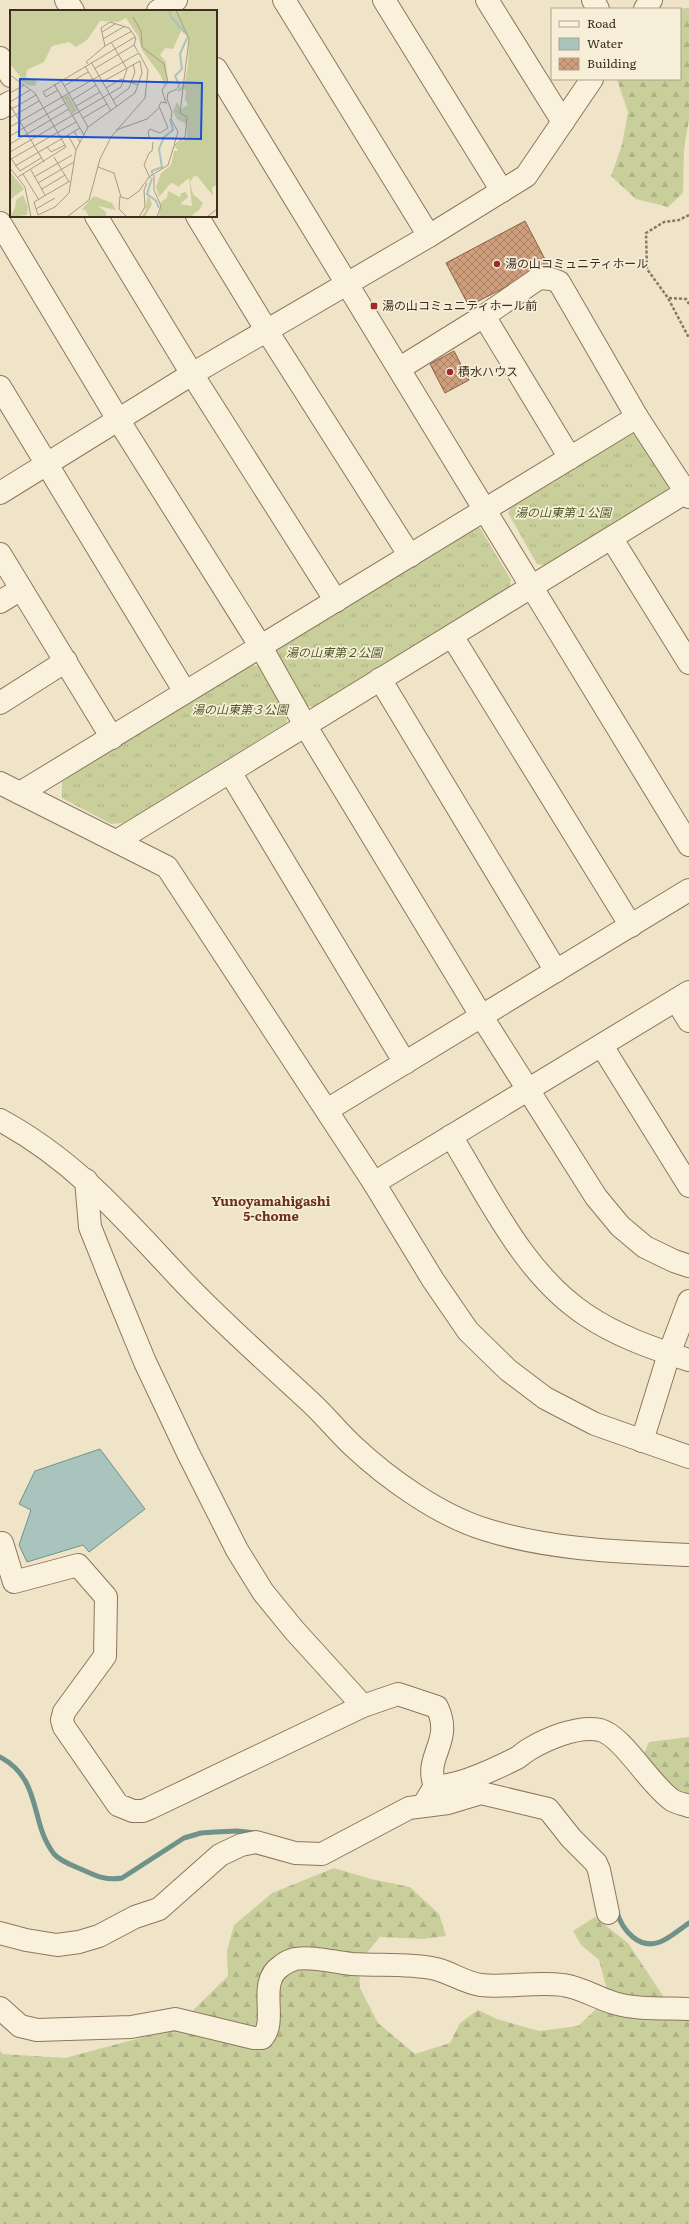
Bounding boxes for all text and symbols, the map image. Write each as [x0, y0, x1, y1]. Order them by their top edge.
legend [551, 8, 681, 80]
inset map [10, 10, 217, 217]
text: Road [587, 14, 617, 32]
text: Water [587, 34, 623, 52]
text: Building [587, 54, 637, 72]
place label: 湯の山コミュニティホール [505, 254, 648, 272]
marker: 湯の山コミュニティホール [492, 259, 502, 269]
place label: 湯の山コミュニティホール前 [382, 296, 537, 314]
marker: 湯の山コミュニティホール前 [369, 301, 379, 311]
place label: 積水ハウス [458, 362, 518, 380]
marker: 積水ハウス [445, 367, 455, 377]
park label: 湯の山東第１公園 [515, 503, 613, 521]
park label: 湯の山東第２公園 [286, 643, 384, 661]
park label: 湯の山東第３公園 [192, 700, 290, 718]
district label: Yunoyamahigashi 5-chome [211, 1191, 331, 1225]

